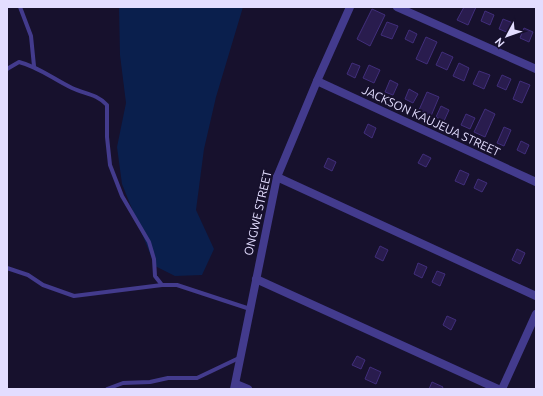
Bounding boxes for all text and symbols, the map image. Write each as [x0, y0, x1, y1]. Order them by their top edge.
north arrow [487, 16, 527, 56]
text: N [492, 36, 507, 50]
street label: JACKSON KAUJEUA STREET [360, 83, 502, 158]
street label: ONGWE STREET [241, 169, 274, 257]

